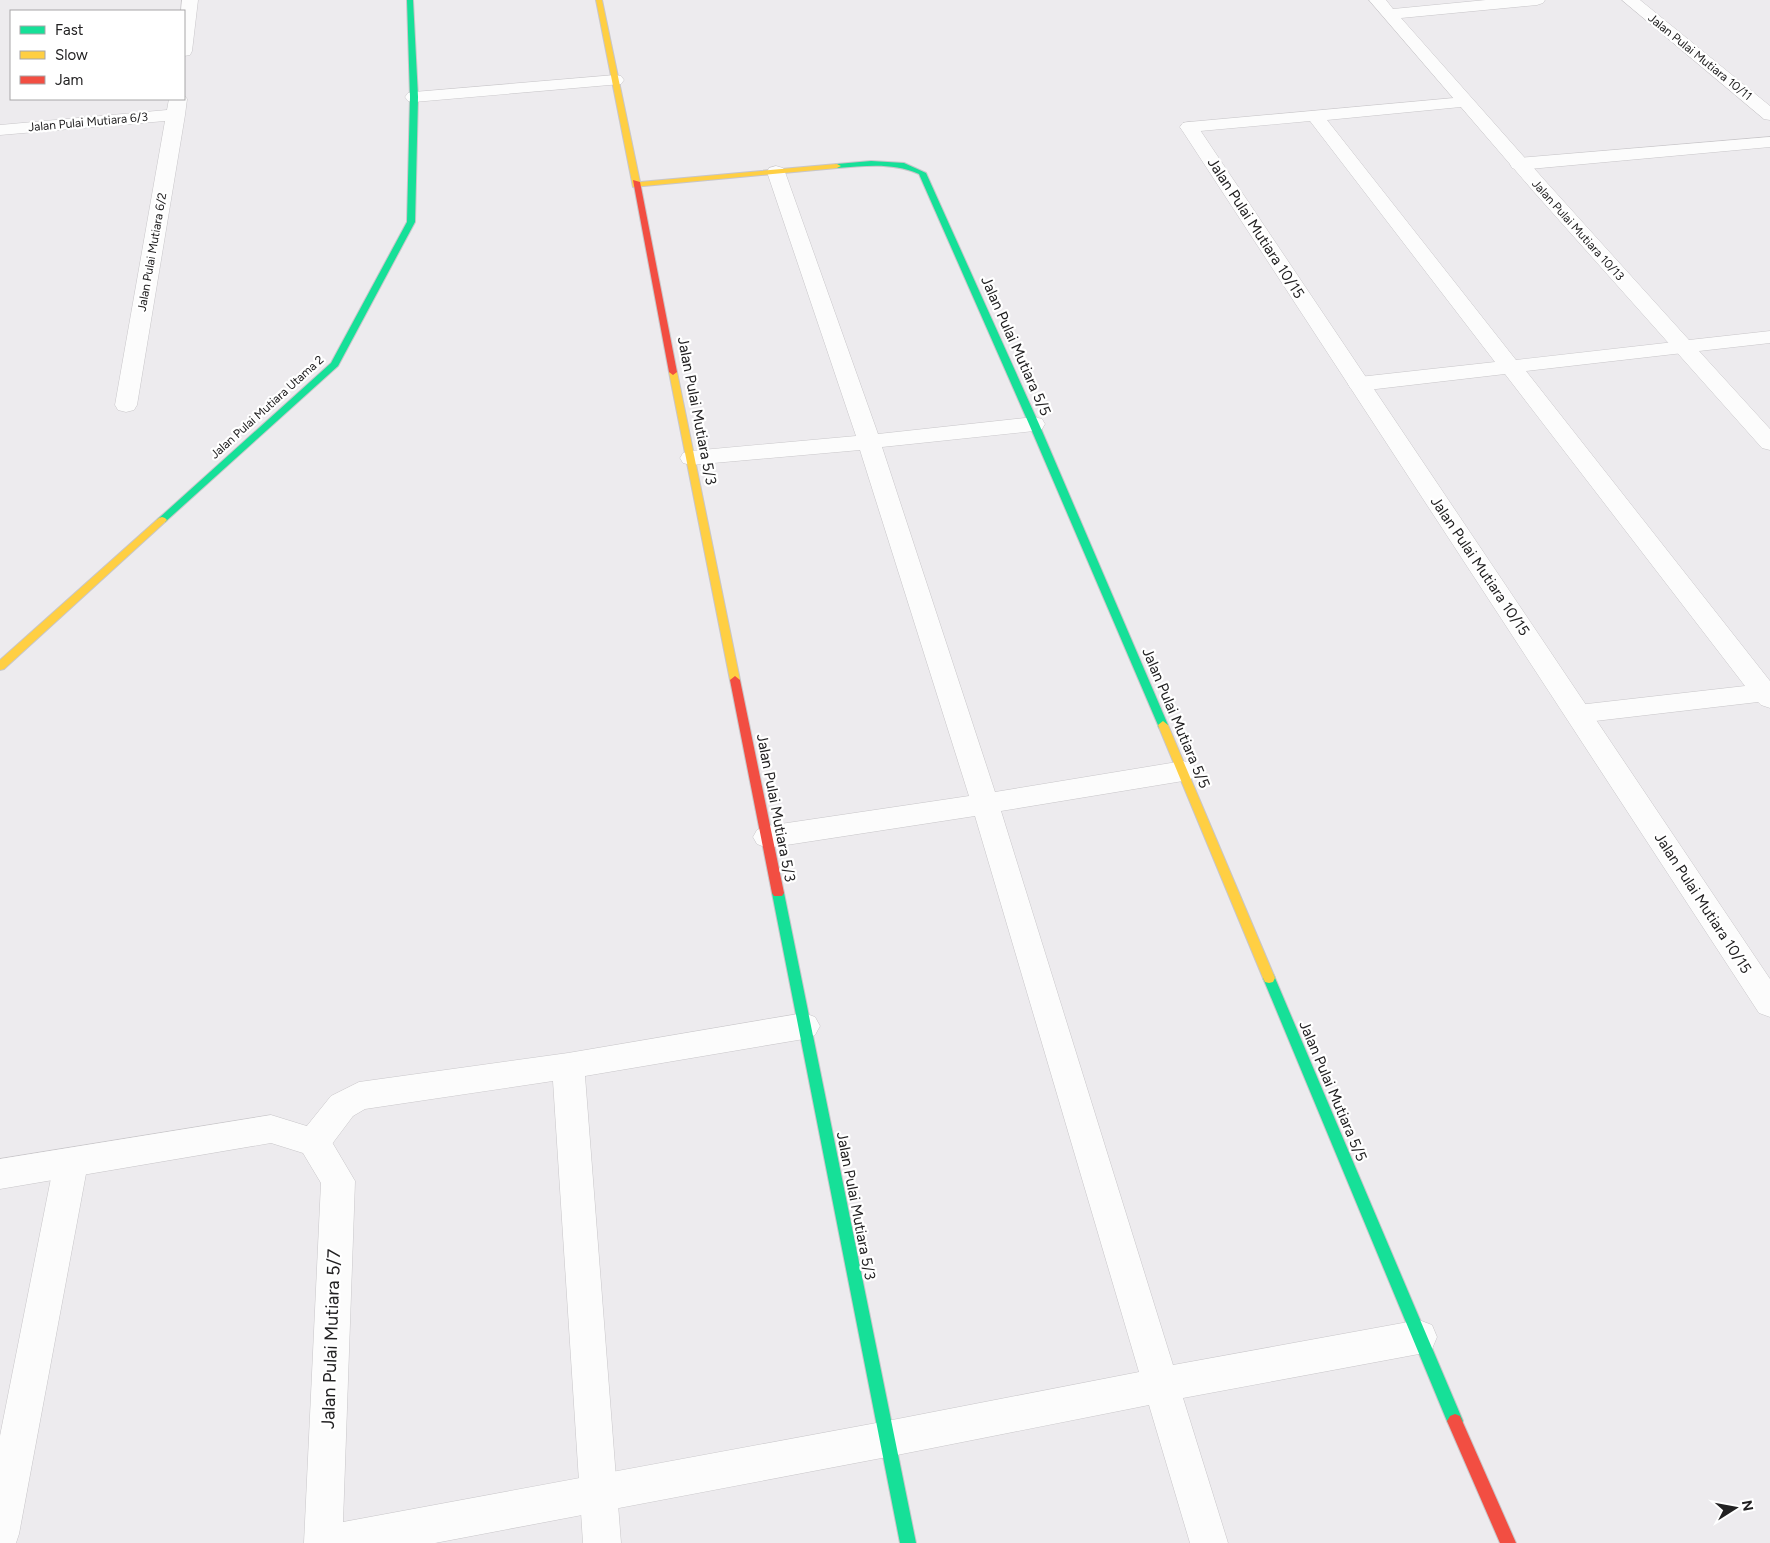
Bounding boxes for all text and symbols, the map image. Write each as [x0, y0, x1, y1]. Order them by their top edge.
legend [10, 10, 185, 100]
street label: Jalan Pulai Mutiara 10/11 [1645, 11, 1755, 103]
text: Fast [55, 21, 84, 39]
text: Slow [55, 46, 88, 64]
text: Jam [55, 71, 83, 89]
street label: Jalan Pulai Mutiara 6/3 [27, 110, 149, 134]
street label: Jalan Pulai Mutiara 10/15 [1204, 154, 1308, 302]
street label: Jalan Pulai Mutiara 10/13 [1529, 177, 1627, 283]
street label: Jalan Pulai Mutiara 6/2 [135, 191, 169, 313]
street label: Jalan Pulai Mutiara 5/5 [977, 273, 1055, 419]
street label: Jalan Pulai Mutiara 5/3 [674, 335, 720, 487]
street label: Jalan Pulai Mutiara Utama 2 [208, 352, 326, 462]
street label: Jalan Pulai Mutiara 10/15 [1427, 493, 1533, 639]
street label: Jalan Pulai Mutiara 5/5 [1138, 645, 1214, 791]
street label: Jalan Pulai Mutiara 5/3 [753, 732, 799, 884]
street label: Jalan Pulai Mutiara 10/15 [1651, 829, 1755, 977]
street label: Jalan Pulai Mutiara 5/5 [1295, 1018, 1371, 1164]
street label: Jalan Pulai Mutiara 5/3 [833, 1130, 879, 1282]
street label: Jalan Pulai Mutiara 5/7 [317, 1248, 345, 1430]
north arrow [1710, 1483, 1760, 1533]
text: N [1738, 1499, 1757, 1513]

